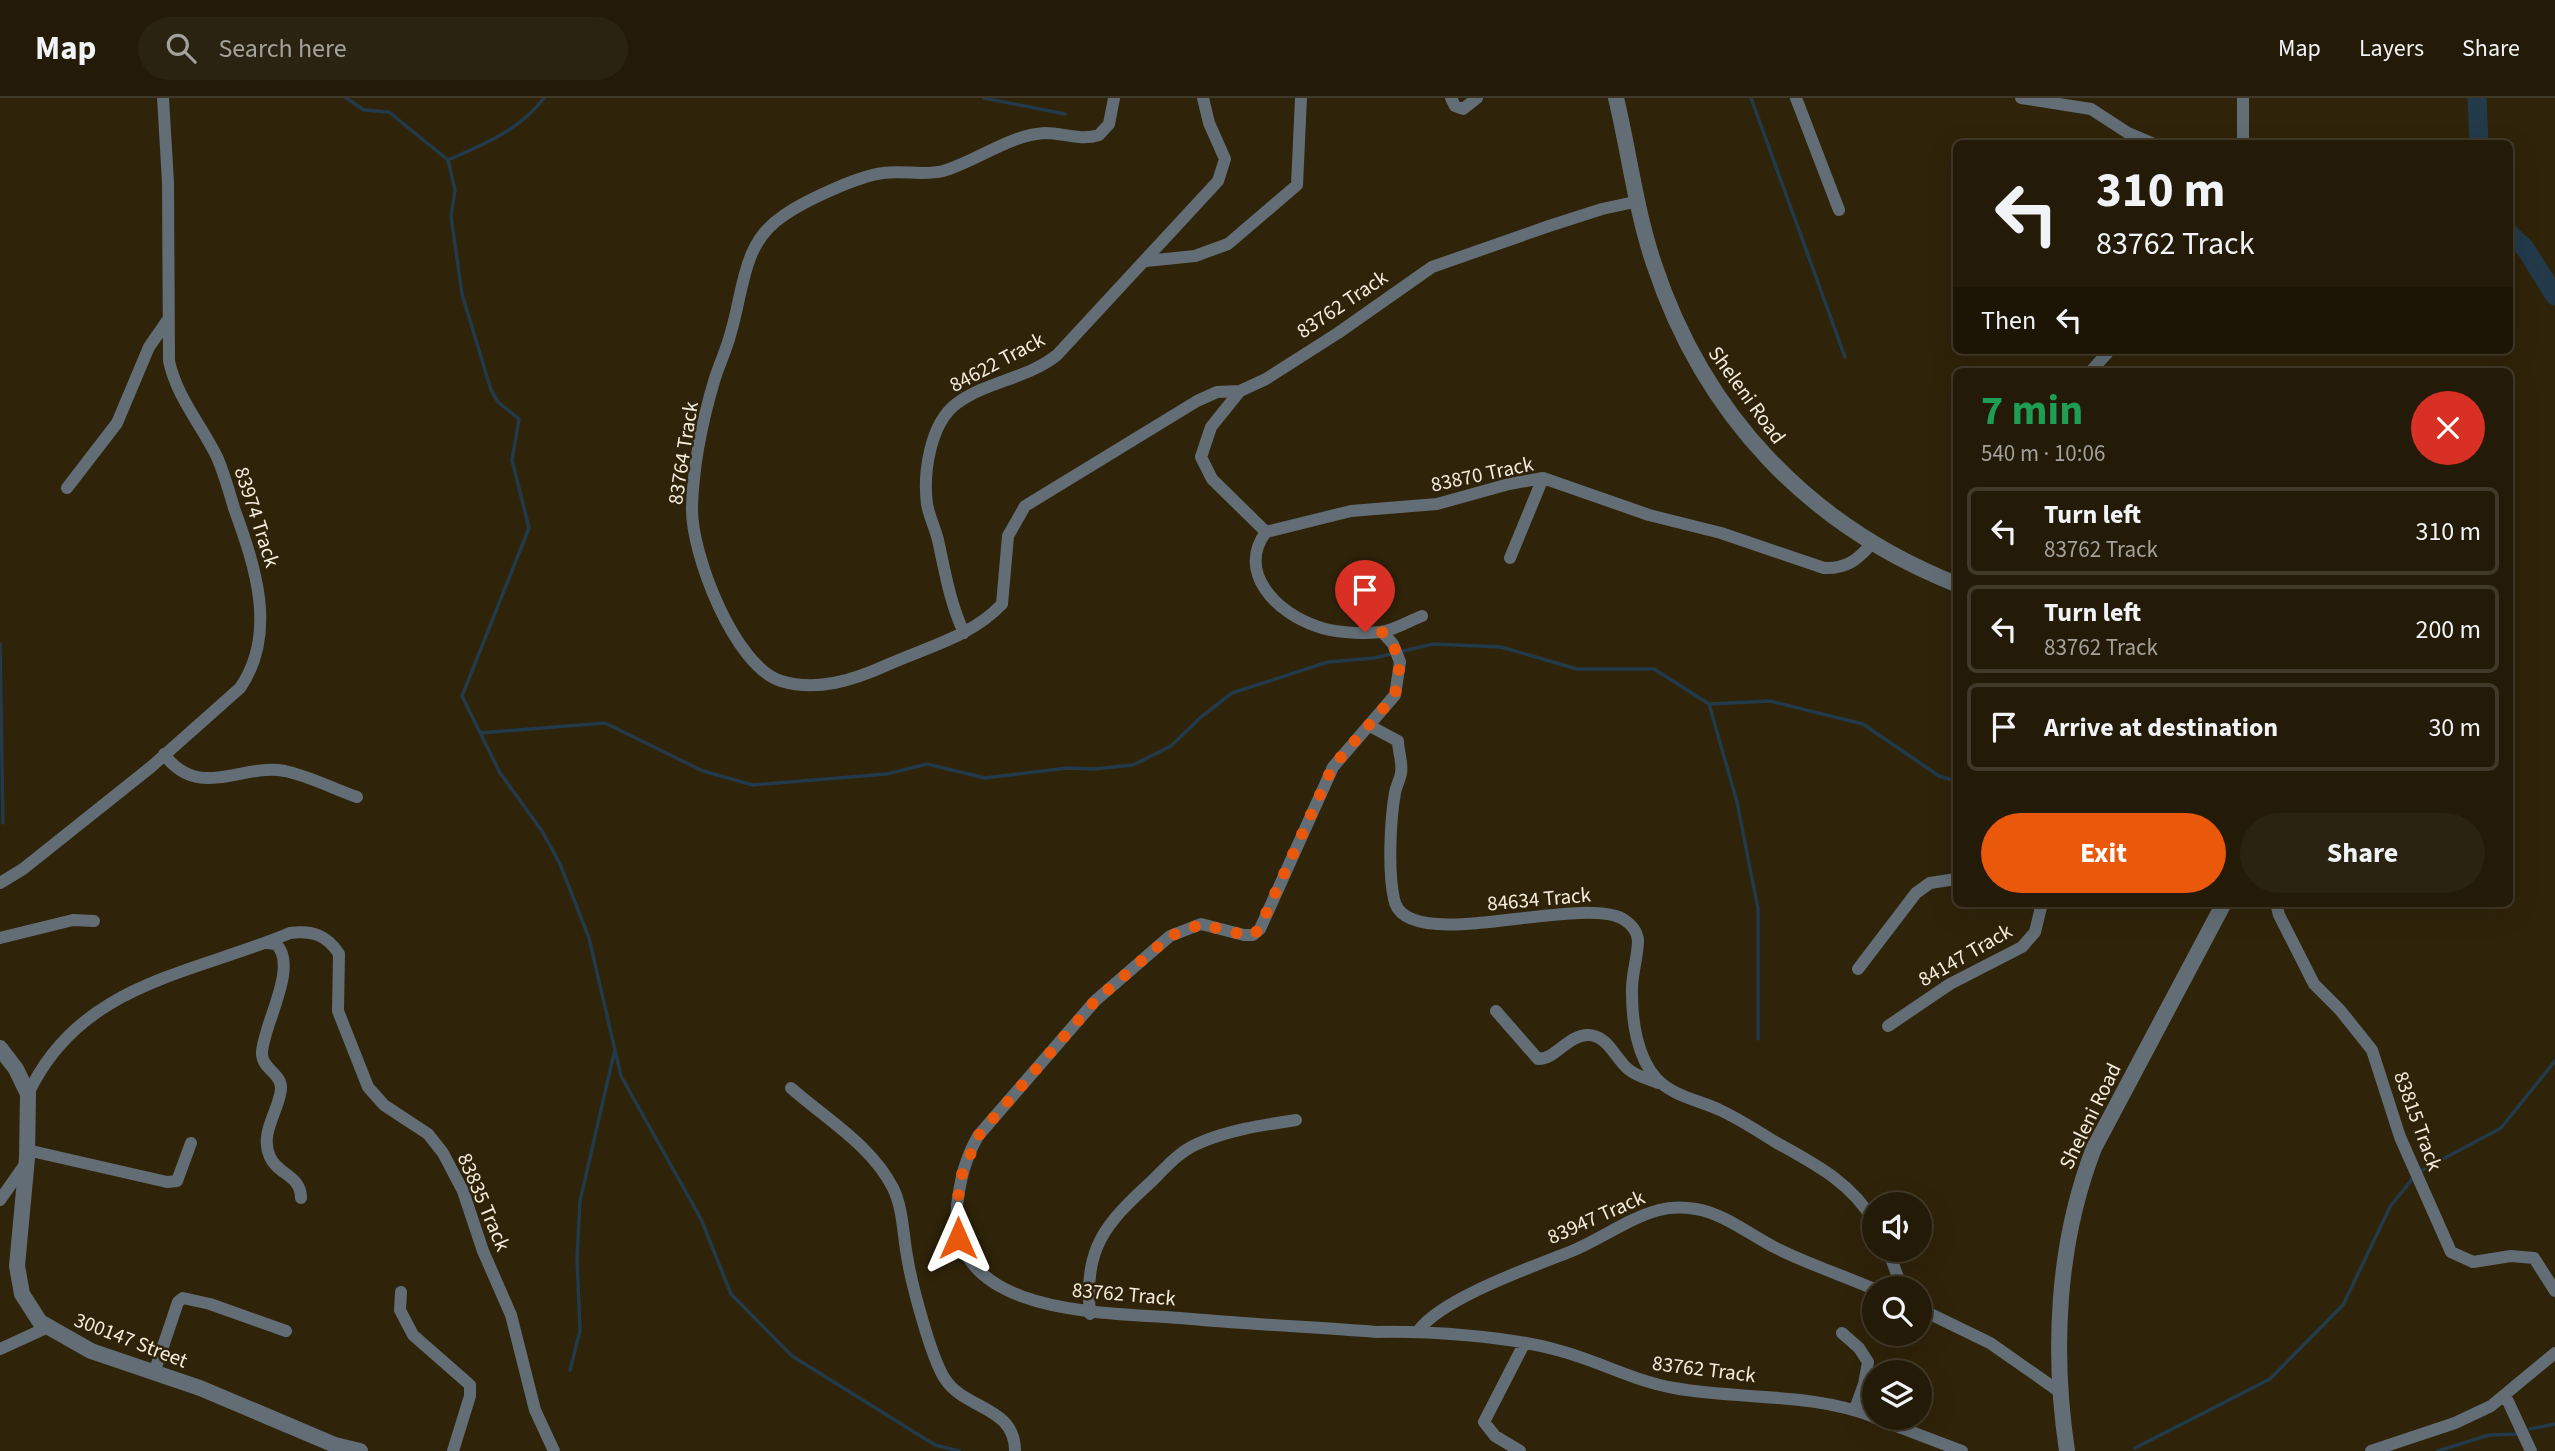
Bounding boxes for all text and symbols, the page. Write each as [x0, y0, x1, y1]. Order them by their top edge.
search box [138, 17, 628, 80]
text: Map [35, 25, 96, 72]
icon: search [162, 29, 200, 67]
text: Search here [218, 30, 347, 67]
text: Map [2278, 31, 2321, 66]
text: Layers [2359, 31, 2424, 66]
text: Share [2462, 31, 2520, 66]
text: 310 m [2096, 156, 2225, 226]
icon: left [1981, 168, 2072, 259]
text: 83762 Track [2096, 221, 2255, 267]
street label: 83762 Track [1290, 262, 1394, 346]
icon: left [2050, 301, 2088, 339]
text: Then [1981, 302, 2036, 339]
street label: 84622 Track [944, 324, 1050, 400]
street label: Sheleni Road [1701, 340, 1793, 450]
text: 7 min [1981, 381, 2083, 441]
button: close [2411, 391, 2485, 465]
street label: 83764 Track [660, 399, 706, 507]
text: 540 m · 10:06 [1981, 437, 2105, 470]
street label: 83870 Track [1428, 448, 1537, 499]
street label: 83974 Track [227, 463, 288, 572]
text: Turn left [2044, 496, 2141, 533]
icon: left [1985, 512, 2023, 550]
text: 310 m [2415, 513, 2481, 550]
text: 83762 Track [2044, 533, 2158, 566]
pin [1335, 560, 1395, 632]
icon: arrive [1346, 571, 1384, 609]
text: Turn left [2044, 594, 2141, 631]
icon: left [1985, 610, 2023, 648]
text: 200 m [2415, 611, 2481, 648]
text: 83762 Track [2044, 631, 2158, 664]
icon: arrive [1985, 708, 2023, 746]
text: Arrive at destination [2044, 709, 2278, 746]
text: 30 m [2428, 709, 2481, 746]
button: Exit [1981, 813, 2226, 893]
button: Share [2240, 813, 2485, 893]
street label: 84634 Track [1486, 879, 1593, 918]
street label: 84147 Track [1912, 916, 2018, 994]
street label: Sheleni Road [2051, 1058, 2129, 1174]
street label: 83815 Track [2386, 1067, 2450, 1176]
street label: 83835 Track [450, 1148, 518, 1256]
street label: 83947 Track [1542, 1182, 1650, 1252]
map controls [1862, 1192, 1932, 1430]
button: sound [1862, 1192, 1932, 1262]
position arrow [921, 1201, 995, 1275]
street label: 83762 Track [1071, 1275, 1178, 1314]
button: search [1862, 1276, 1932, 1346]
street label: 300147 Street [70, 1305, 192, 1375]
street label: 83762 Track [1651, 1348, 1758, 1390]
button: layers [1862, 1360, 1932, 1430]

